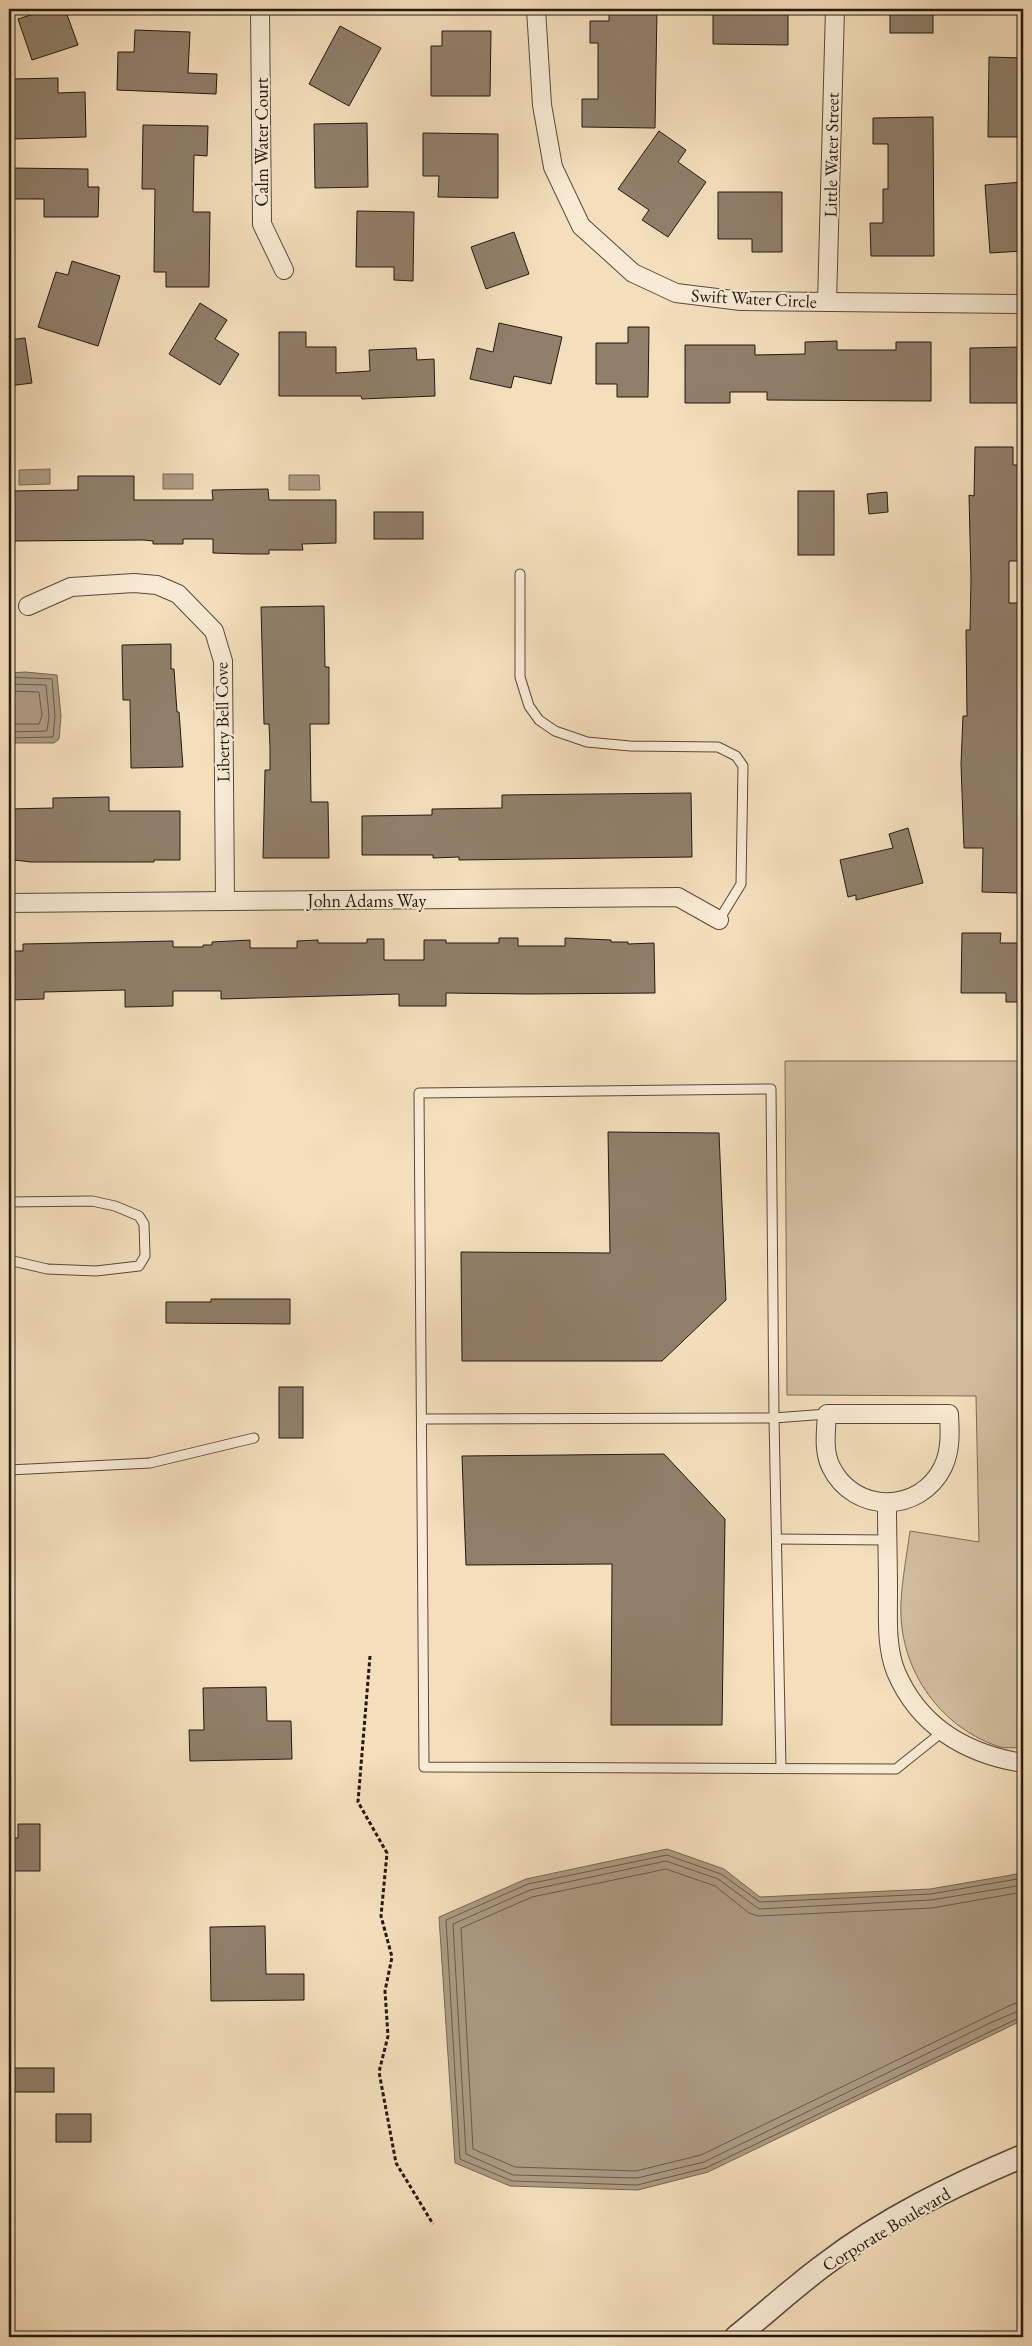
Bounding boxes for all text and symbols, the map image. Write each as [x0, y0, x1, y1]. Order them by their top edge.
street label: Calm Water Court [250, 77, 273, 206]
street label: Little Water Street [818, 92, 844, 218]
street label: Swift Water Circle [690, 283, 818, 313]
street label: Liberty Bell Cove [209, 662, 235, 782]
street label: John Adams Way [306, 889, 427, 912]
street label: Corporate Boulevard [818, 2181, 955, 2276]

